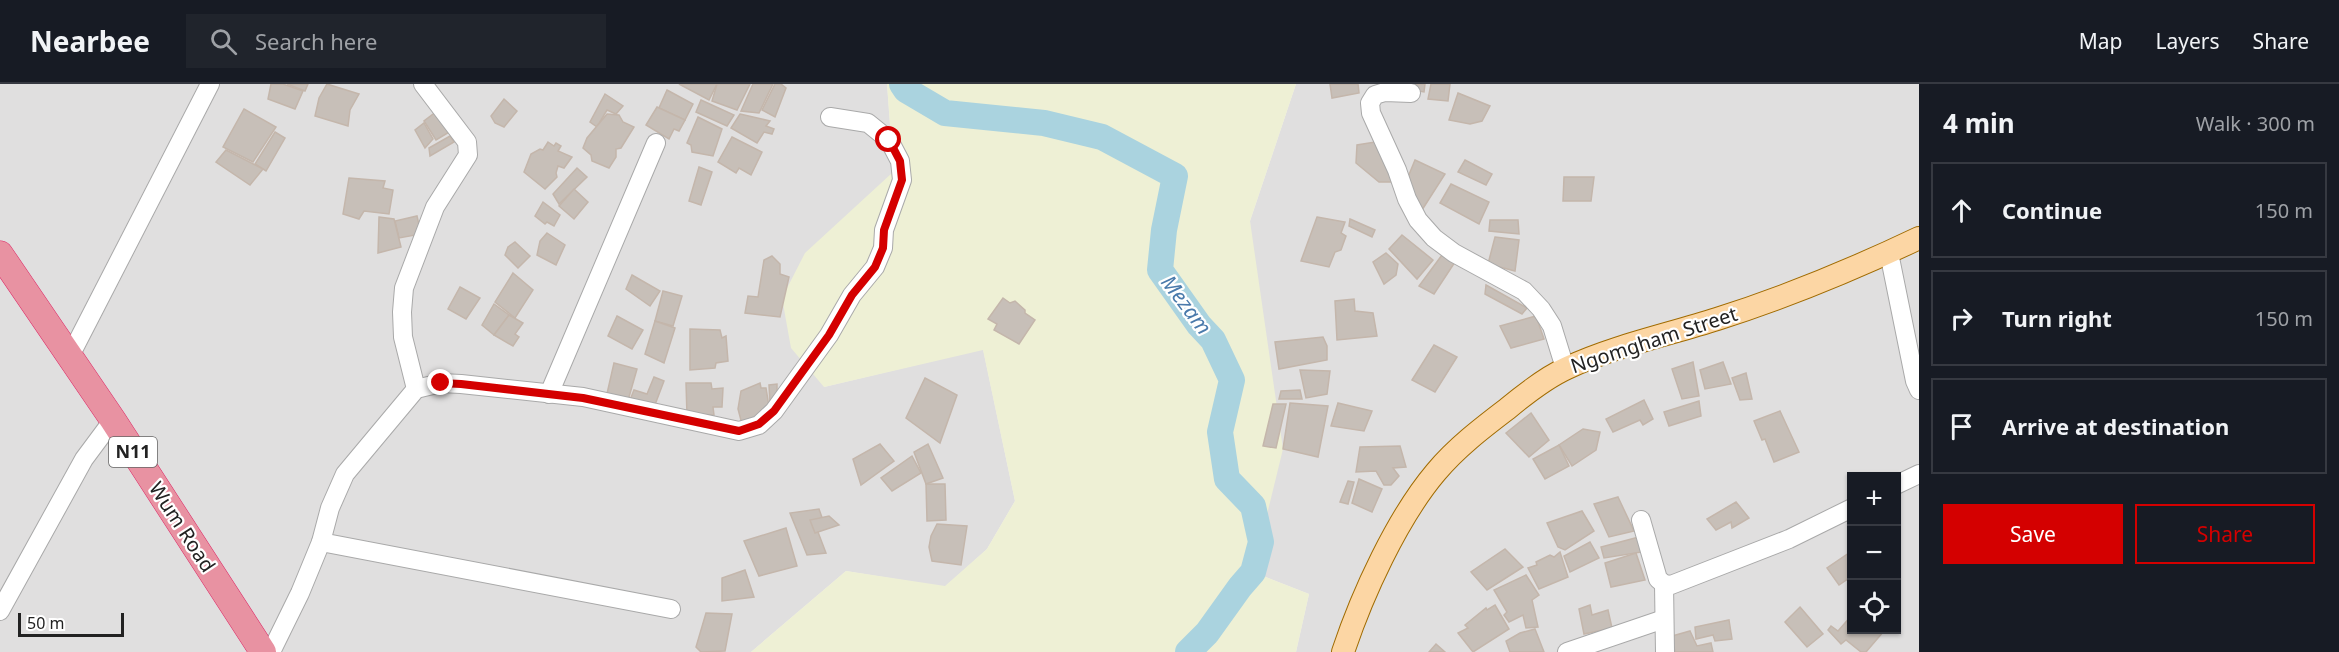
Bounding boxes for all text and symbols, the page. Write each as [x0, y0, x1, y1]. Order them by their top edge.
search box [186, 14, 606, 68]
text: Nearbee [30, 22, 150, 60]
icon: search [207, 25, 240, 58]
text: Search here [255, 26, 377, 56]
text: Map [2079, 27, 2123, 55]
text: Layers [2156, 27, 2220, 55]
text: Share [2253, 27, 2309, 55]
text: 4 min [1943, 105, 2015, 141]
text: Walk · 300 m [2196, 110, 2315, 137]
route start [875, 126, 901, 152]
icon: ahead [1945, 194, 1978, 227]
text: Continue [2002, 195, 2102, 225]
text: 150 m [2255, 197, 2313, 224]
water label: Mezam [1155, 269, 1218, 340]
street label: Ngomgham Street [1567, 300, 1741, 379]
icon: right [1945, 302, 1978, 335]
text: Turn right [2002, 303, 2112, 333]
text: 150 m [2255, 305, 2313, 332]
route end [427, 369, 453, 395]
icon: arrive [1945, 410, 1978, 443]
text: Arrive at destination [2002, 411, 2229, 441]
road number: N11 [109, 437, 157, 467]
map controls [1847, 472, 1901, 634]
button: + [1847, 472, 1901, 526]
street label: Wum Road [143, 476, 222, 577]
button: Save [1943, 504, 2123, 564]
button: Share [2135, 504, 2315, 564]
button: − [1847, 526, 1901, 580]
button: locate [1847, 580, 1901, 634]
scale bar [18, 610, 124, 638]
text: 50 m [27, 612, 64, 634]

